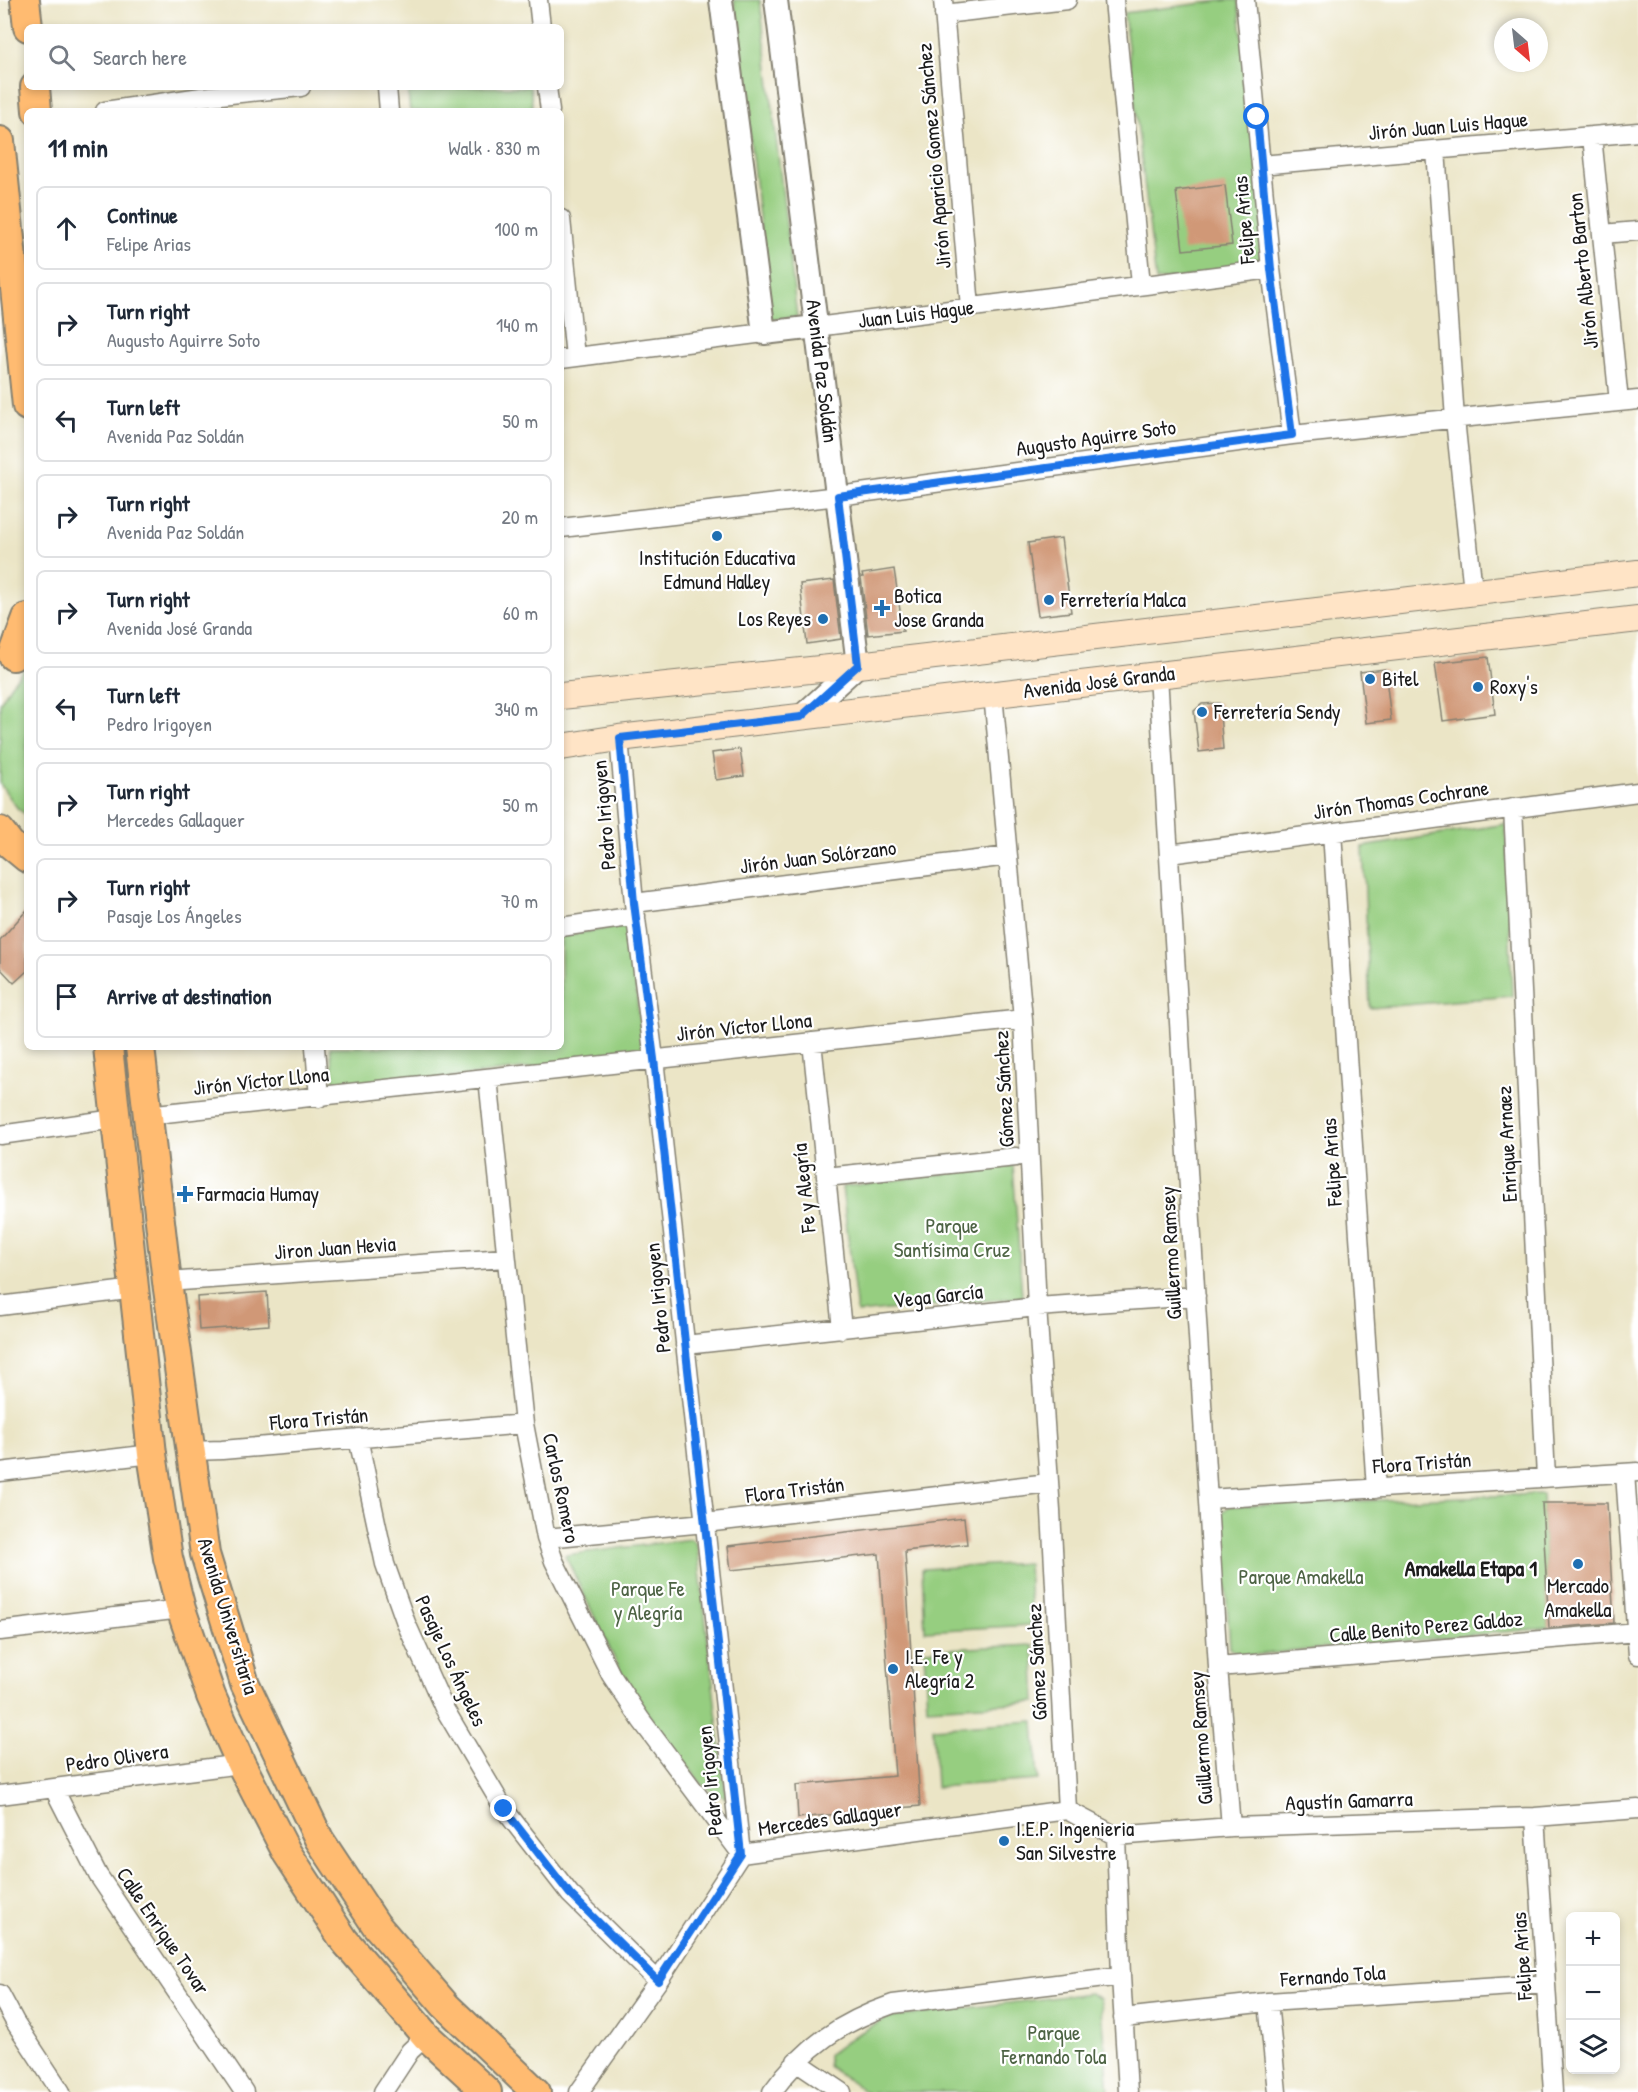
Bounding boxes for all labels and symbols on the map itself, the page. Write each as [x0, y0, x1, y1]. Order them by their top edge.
north arrow [1494, 18, 1548, 72]
street label: Jirón Aparicio Gomez Sánchez [909, 42, 958, 270]
route start [1243, 103, 1269, 129]
street label: Jirón Juan Luis Hague [1367, 104, 1529, 147]
street label: Felipe Arias [1225, 175, 1262, 266]
street label: Jirón Alberto Barton [1560, 191, 1605, 351]
street label: Juan Luis Hague [856, 292, 976, 335]
street label: Avenida Paz Soldán [799, 298, 846, 444]
street label: Augusto Aguirre Soto [1014, 412, 1178, 463]
marker: Institución Educativa Edmund Halley [710, 529, 724, 543]
place label: Institución Educativa Edmund Halley [639, 543, 795, 596]
place label: Botica Jose Granda [894, 581, 984, 634]
place label: Ferretería Malca [1060, 585, 1186, 614]
marker: Ferretería Malca [1042, 593, 1056, 607]
marker: Botica Jose Granda [875, 601, 889, 615]
place label: Los Reyes [739, 604, 811, 633]
marker: Los Reyes [816, 612, 830, 626]
street label: Avenida José Granda [1022, 658, 1176, 705]
place label: Bitel [1382, 664, 1419, 693]
marker: Bitel [1363, 672, 1377, 686]
place label: Roxy's [1490, 672, 1538, 701]
marker: Roxy's [1471, 680, 1485, 694]
place label: Ferretería Sendy [1213, 697, 1341, 726]
marker: Ferretería Sendy [1195, 705, 1209, 719]
street label: Pedro Irigoyen [584, 759, 623, 871]
street label: Jirón Thomas Cochrane [1311, 773, 1491, 826]
street label: Jirón Juan Solórzano [738, 833, 898, 880]
street label: Jirón Víctor Llona [675, 1005, 813, 1048]
street label: Gómez Sánchez [986, 1030, 1021, 1148]
street label: Jirón Víctor Llona [192, 1059, 330, 1102]
street label: Enrique Arnaez [1489, 1085, 1524, 1203]
street label: Felipe Arias [1314, 1117, 1349, 1208]
street label: Fe y Alegría [784, 1142, 823, 1235]
place label: Farmacia Humay [196, 1179, 319, 1208]
street label: Guillermo Ramsey [1153, 1185, 1188, 1321]
marker: Farmacia Humay [178, 1187, 192, 1201]
park label: Parque Santísima Cruz [894, 1211, 1010, 1264]
street label: Jiron Juan Hevia [273, 1229, 397, 1266]
street label: Pedro Irigoyen [637, 1242, 678, 1354]
street label: Vega García [892, 1276, 984, 1315]
street label: Flora Tristán [268, 1400, 369, 1437]
street label: Carlos Romero [536, 1430, 587, 1546]
street label: Flora Tristán [1371, 1445, 1472, 1480]
street label: Flora Tristán [743, 1469, 846, 1510]
street label: Avenida Universitaria [191, 1534, 266, 1698]
district label: Amakella Etapa 1 [1405, 1553, 1537, 1584]
marker: Mercado Amakella [1571, 1557, 1585, 1571]
park label: Parque Amakella [1239, 1562, 1363, 1591]
place label: Mercado Amakella [1544, 1571, 1612, 1624]
park label: Parque Fe y Alegría [611, 1574, 685, 1627]
street label: Pasaje Los Ángeles [408, 1591, 494, 1731]
street label: Gómez Sánchez [1019, 1603, 1054, 1721]
street label: Calle Benito Perez Galdoz [1328, 1604, 1524, 1649]
place label: I.E. Fe y Alegría 2 [905, 1642, 974, 1695]
marker: I.E. Fe y Alegría 2 [886, 1662, 900, 1676]
street label: Guillermo Ramsey [1181, 1670, 1220, 1806]
street label: Pedro Irigoyen [689, 1725, 730, 1837]
street label: Pedro Olivera [64, 1736, 170, 1779]
street label: Agustín Gamarra [1285, 1784, 1413, 1817]
street label: Mercedes Gallaguer [756, 1794, 904, 1843]
route end [490, 1795, 516, 1821]
place label: I.E.P. Ingenieria San Silvestre [1016, 1814, 1134, 1867]
marker: I.E.P. Ingenieria San Silvestre [997, 1834, 1011, 1848]
street label: Calle Enrique Tovar [110, 1861, 217, 2000]
street label: Felipe Arias [1504, 1911, 1539, 2002]
street label: Fernando Tola [1279, 1957, 1386, 1994]
park label: Parque Fernando Tola [1000, 2018, 1107, 2071]

